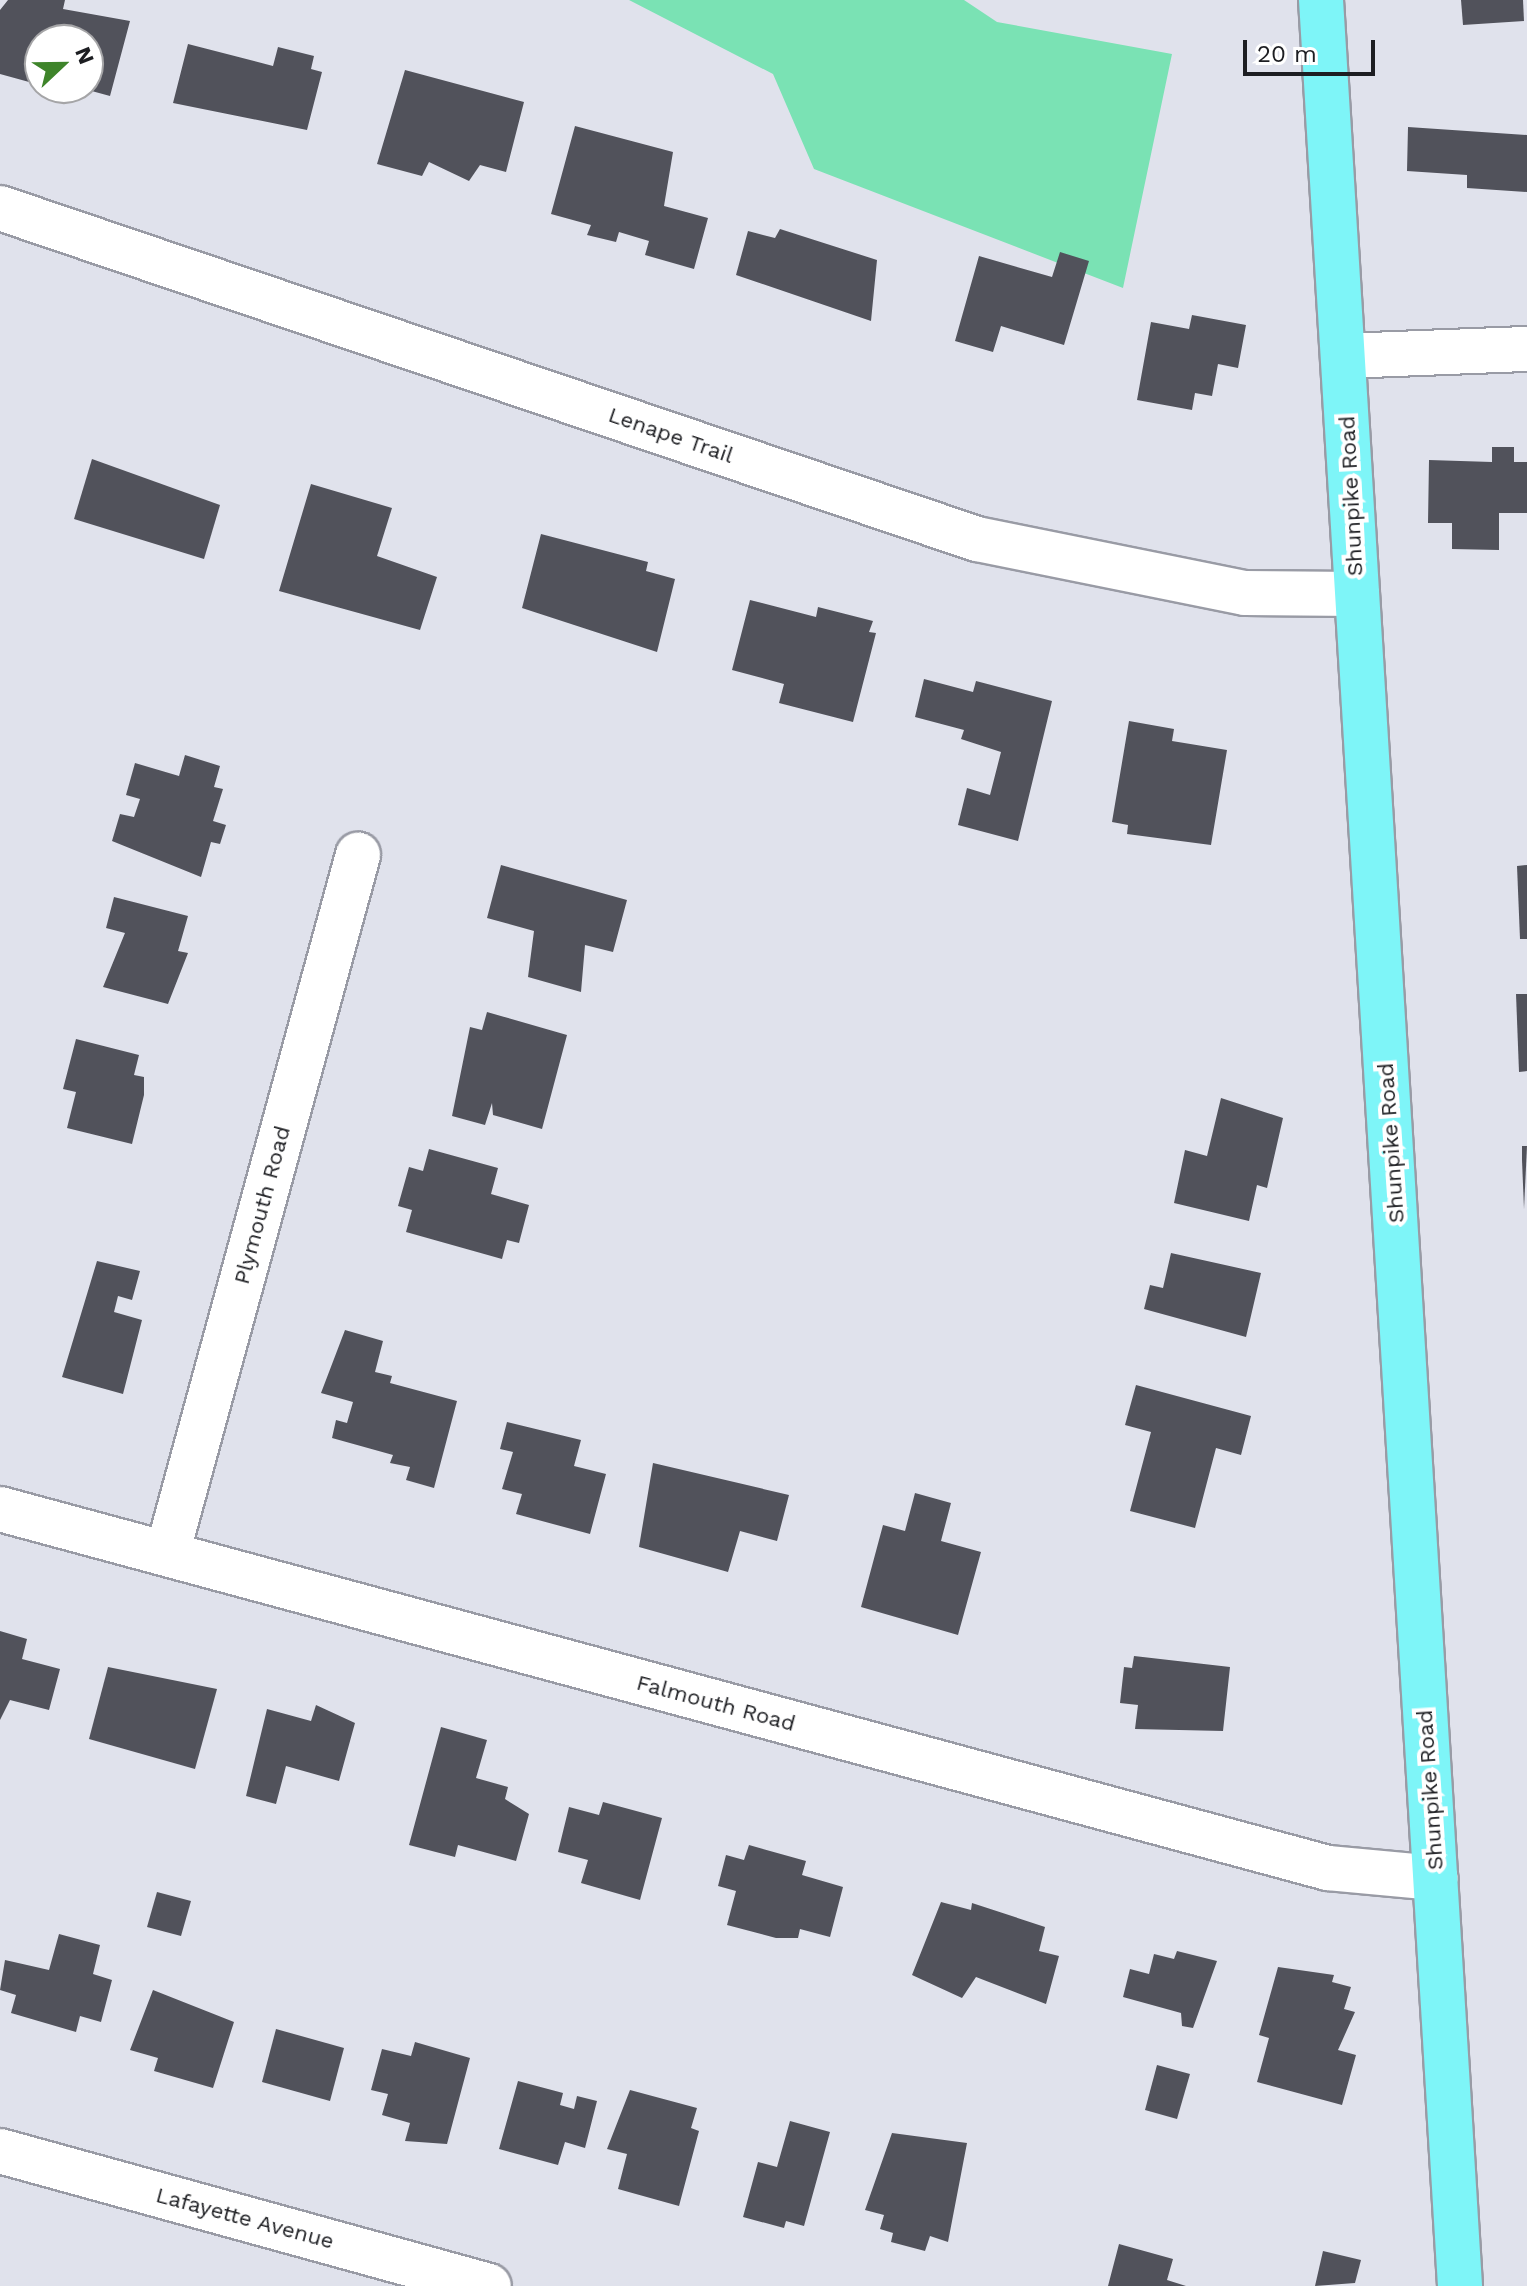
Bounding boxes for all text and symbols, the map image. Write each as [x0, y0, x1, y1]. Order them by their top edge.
north arrow [24, 24, 104, 104]
scale bar [1247, 24, 1379, 74]
text: 20 m [1257, 40, 1317, 68]
text: N [70, 43, 100, 68]
street label: Lenape Trail [605, 401, 737, 469]
street label: Shunpike Road [1334, 415, 1368, 577]
street label: Shunpike Road [1372, 1062, 1410, 1224]
street label: Plymouth Road [228, 1123, 296, 1287]
street label: Falmouth Road [634, 1669, 798, 1737]
street label: Shunpike Road [1411, 1709, 1449, 1871]
street label: Lafayette Avenue [153, 2181, 337, 2255]

